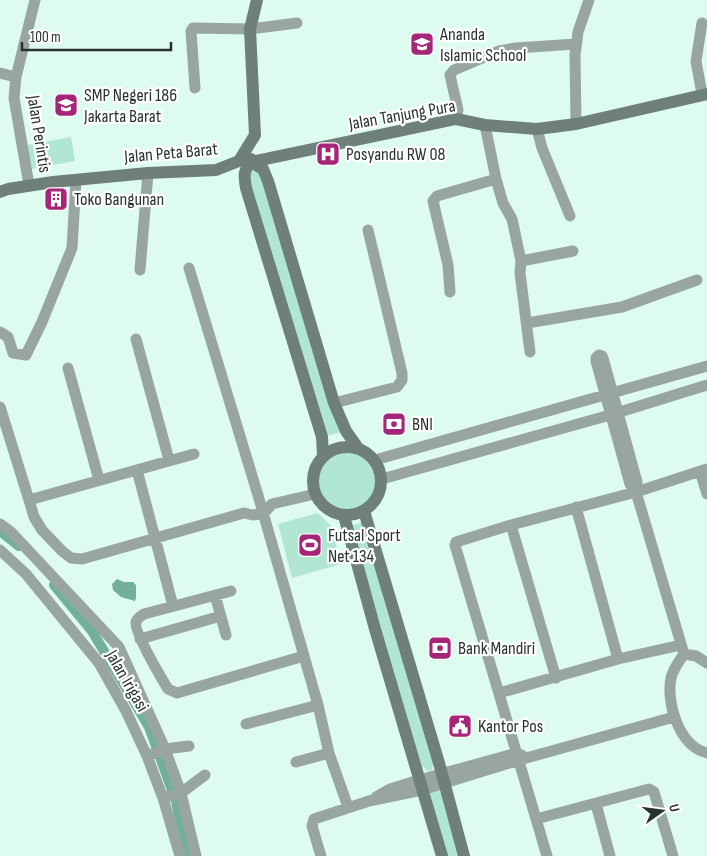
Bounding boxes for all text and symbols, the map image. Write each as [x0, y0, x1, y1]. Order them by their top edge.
scale bar [22, 20, 171, 52]
place label: Ananda Islamic School [439, 24, 526, 66]
text: 100 m [30, 28, 61, 47]
school or university icon: Ananda Islamic School [409, 31, 435, 57]
place label: SMP Negeri 186 Jakarta Barat [83, 85, 177, 127]
school or university icon: SMP Negeri 186 Jakarta Barat [53, 92, 79, 118]
street label: Jalan Perintis [22, 93, 55, 174]
street label: Jalan Tanjung Pura [346, 95, 457, 135]
street label: Jalan Peta Barat [122, 138, 219, 168]
hospital icon: Posyandu RW 08 [315, 141, 341, 167]
place label: Posyandu RW 08 [346, 144, 445, 165]
building icon: Toko Bangunan [43, 186, 69, 212]
place label: Toko Bangunan [74, 189, 164, 210]
bank icon: BNI [381, 411, 407, 437]
place label: BNI [412, 414, 433, 435]
place label: Futsal Sport Net 134 [328, 525, 401, 567]
sports icon: Futsal Sport Net 134 [297, 532, 323, 558]
bank icon: Bank Mandiri [427, 635, 453, 661]
place label: Bank Mandiri [458, 638, 535, 659]
street label: Jalan Irigasi [101, 646, 153, 715]
public building icon: Kantor Pos [447, 713, 473, 739]
place label: Kantor Pos [478, 716, 543, 737]
north arrow [637, 786, 687, 836]
text: U [665, 802, 683, 814]

